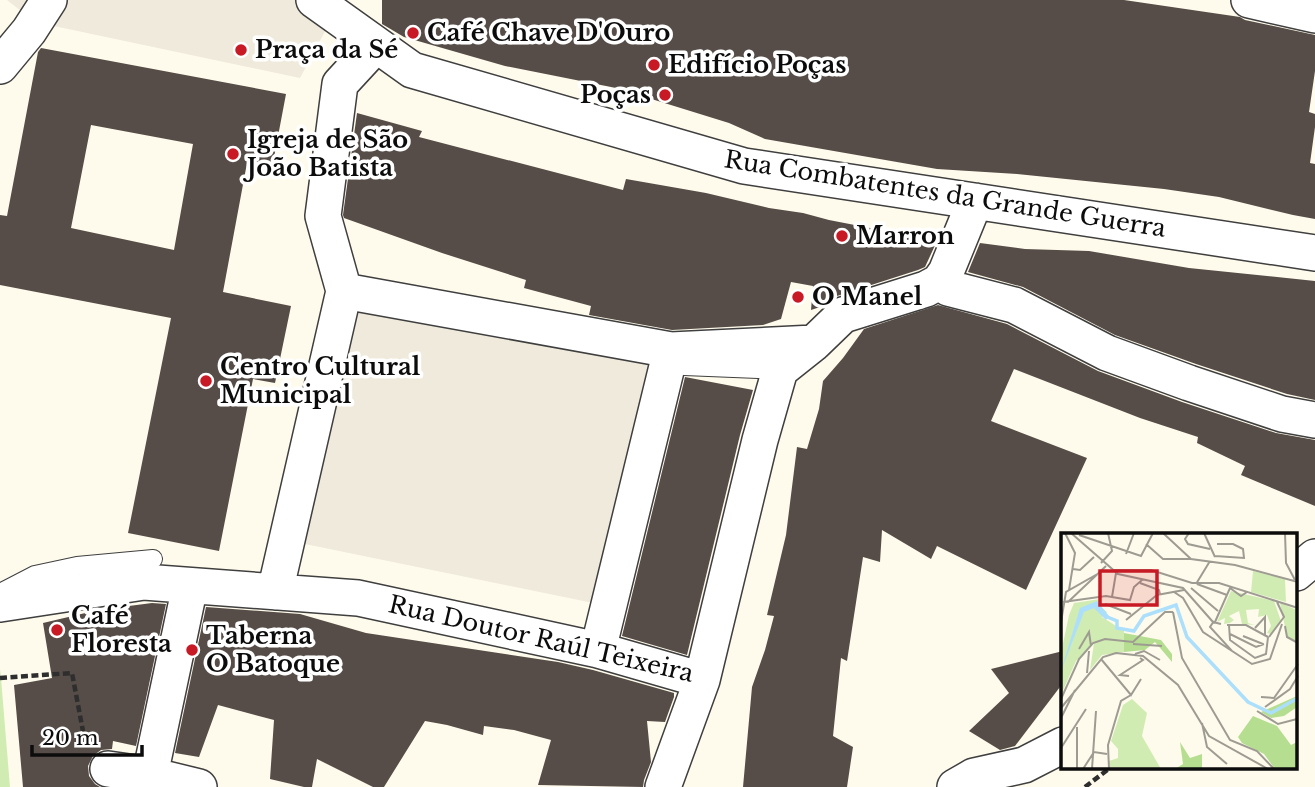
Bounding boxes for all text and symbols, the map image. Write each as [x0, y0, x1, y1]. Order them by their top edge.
place label: Café Chave D'Ouro [427, 18, 670, 47]
marker: Café Chave D'Ouro [405, 25, 421, 41]
place label: Praça da Sé [255, 35, 398, 64]
marker: Praça da Sé [233, 42, 249, 58]
place label: Edifício Poças [668, 50, 846, 79]
marker: Edifício Poças [646, 57, 662, 73]
place label: Poças [580, 80, 651, 109]
marker: Poças [657, 87, 673, 103]
place label: Igreja de São João Batista [242, 125, 408, 182]
street label: Rua Combatentes da Grande Guerra [722, 144, 1169, 243]
marker: Igreja de São João Batista [225, 146, 241, 162]
place label: Marron [856, 221, 955, 250]
marker: Marron [834, 228, 850, 244]
place label: O Manel [812, 282, 923, 311]
marker: O Manel [790, 289, 806, 305]
place label: Centro Cultural Municipal [220, 352, 421, 409]
marker: Centro Cultural Municipal [198, 373, 214, 389]
inset map [1061, 533, 1298, 770]
street label: Rua Doutor Raúl Teixeira [386, 589, 697, 688]
place label: Café Floresta [71, 601, 172, 658]
place label: Taberna O Batoque [206, 621, 340, 678]
marker: Café Floresta [49, 622, 65, 638]
marker: Taberna O Batoque [184, 642, 200, 658]
scale bar [32, 714, 142, 758]
text: 20 m [42, 725, 99, 751]

